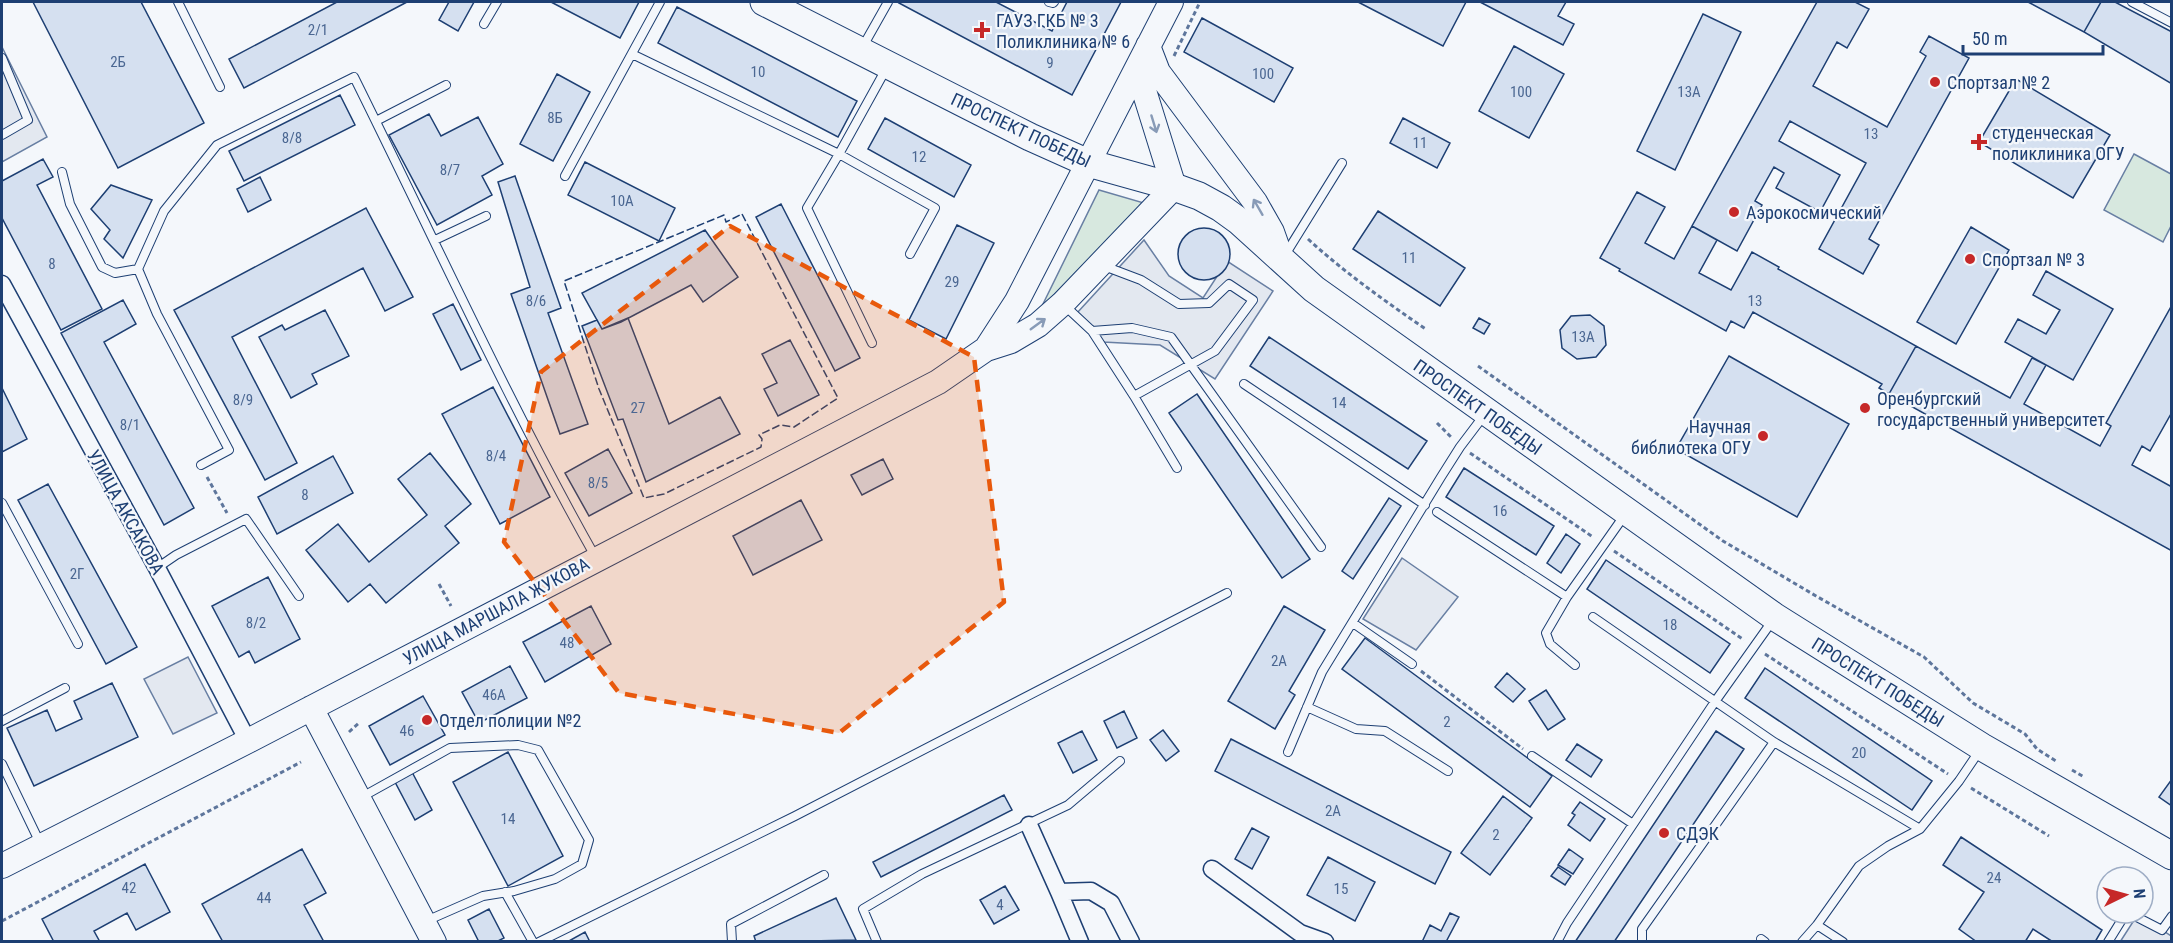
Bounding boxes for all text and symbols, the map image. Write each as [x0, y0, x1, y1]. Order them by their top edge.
place label: ГАУЗ ГКБ № 3 Поликлиника № 6 [996, 10, 1130, 52]
scale bar [1963, 18, 2102, 56]
house number: 2/1 [308, 21, 328, 39]
marker: ГАУЗ ГКБ № 3 Поликлиника № 6 [973, 21, 991, 39]
text: 50 m [1972, 28, 2007, 49]
house number: 2Б [110, 53, 126, 71]
house number: 9 [1046, 54, 1054, 72]
house number: 10 [751, 63, 765, 81]
house number: 100 [1252, 65, 1274, 83]
place label: Спортзал № 2 [1947, 72, 2050, 93]
marker: Спортзал № 2 [1928, 75, 1942, 89]
house number: 100 [1510, 83, 1532, 101]
house number: 13А [1677, 83, 1701, 101]
street label: ПРОСПЕКТ ПОБЕДЫ [948, 88, 1094, 172]
house number: 8Б [547, 109, 563, 127]
one-way arrow [1150, 114, 1161, 133]
place label: студенческая поликлиника ОГУ [1992, 122, 2125, 164]
house number: 13 [1864, 125, 1878, 143]
house number: 8/8 [282, 129, 302, 147]
marker: студенческая поликлиника ОГУ [1970, 133, 1988, 151]
house number: 11 [1413, 134, 1427, 152]
house number: 12 [912, 148, 926, 166]
house number: 8/7 [440, 161, 460, 179]
house number: 10А [610, 192, 634, 210]
one-way arrow [1252, 199, 1264, 216]
place label: Аэрокосмический [1746, 202, 1882, 223]
marker: Аэрокосмический [1727, 205, 1741, 219]
house number: 11 [1402, 249, 1416, 267]
place label: Спортзал № 3 [1982, 249, 2085, 270]
marker: Спортзал № 3 [1963, 252, 1977, 266]
house number: 8 [48, 255, 56, 273]
house number: 29 [945, 273, 959, 291]
house number: 8/6 [526, 292, 546, 310]
house number: 13 [1748, 292, 1762, 310]
one-way arrow [1029, 318, 1045, 330]
house number: 13А [1571, 328, 1595, 346]
street label: ПРОСПЕКТ ПОБЕДЫ [1410, 355, 1546, 459]
place label: Оренбургский государственный университет [1877, 388, 2105, 430]
house number: 8/9 [233, 391, 253, 409]
house number: 14 [1332, 394, 1346, 412]
house number: 27 [631, 399, 645, 417]
marker: Оренбургский государственный университет [1858, 401, 1872, 415]
house number: 8/1 [120, 416, 140, 434]
place label: Научная библиотека ОГУ [1631, 416, 1751, 458]
marker: Научная библиотека ОГУ [1756, 429, 1770, 443]
street label: УЛИЦА АКСАКОВА [83, 446, 169, 579]
house number: 8/4 [486, 447, 506, 465]
house number: 8/5 [588, 474, 608, 492]
house number: 8 [301, 486, 309, 504]
house number: 16 [1493, 502, 1507, 520]
street label: УЛИЦА МАРШАЛА ЖУКОВА [399, 553, 593, 669]
house number: 2Г [70, 565, 84, 583]
house number: 8/2 [246, 614, 266, 632]
house number: 18 [1663, 616, 1677, 634]
street label: ПРОСПЕКТ ПОБЕДЫ [1808, 633, 1948, 731]
house number: 48 [560, 634, 574, 652]
house number: 2А [1271, 652, 1287, 670]
house number: 46А [482, 686, 506, 704]
place label: Отдел полиции №2 [439, 710, 581, 731]
marker: Отдел полиции №2 [420, 713, 434, 727]
house number: 2 [1443, 713, 1451, 731]
house number: 46 [400, 722, 414, 740]
house number: 20 [1852, 744, 1866, 762]
house number: 2А [1325, 802, 1341, 820]
house number: 14 [501, 810, 515, 828]
place label: СДЭК [1676, 823, 1719, 844]
house number: 2 [1492, 826, 1500, 844]
marker: СДЭК [1657, 826, 1671, 840]
north arrow [2095, 865, 2155, 925]
house number: 24 [1987, 869, 2001, 887]
house number: 42 [122, 879, 136, 897]
house number: 15 [1334, 880, 1348, 898]
text: N [2130, 888, 2149, 899]
house number: 44 [257, 889, 271, 907]
house number: 4 [996, 896, 1004, 914]

